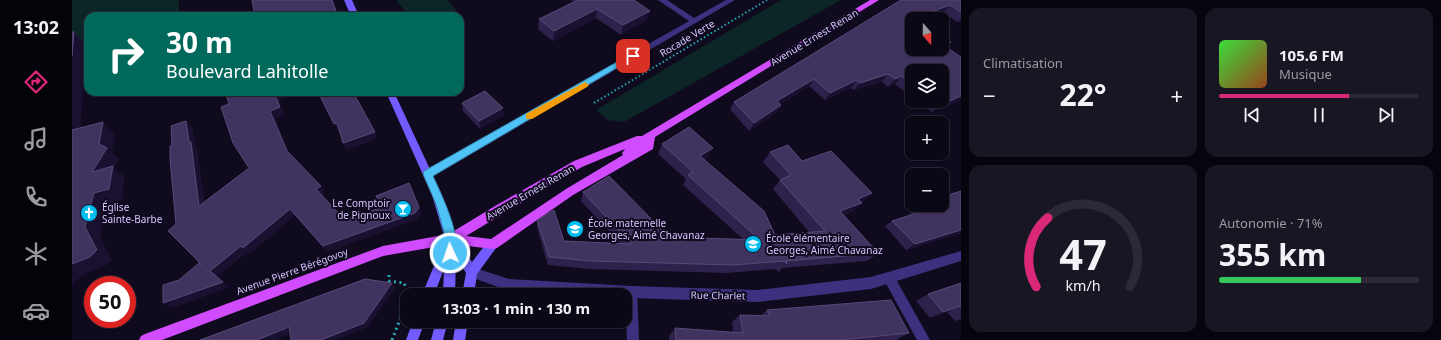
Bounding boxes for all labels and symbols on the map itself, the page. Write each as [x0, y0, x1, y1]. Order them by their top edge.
street label: Avenue Ernest Renan [768, 5, 860, 69]
north arrow [905, 12, 949, 56]
street label: Rocade Verte [657, 16, 717, 60]
pin [616, 39, 650, 73]
street label: Avenue Ernest Renan [483, 161, 577, 223]
place label: Le Comptoir de Pignoux [332, 196, 391, 222]
bar icon: Le Comptoir de Pignoux [393, 199, 413, 219]
place label: Église Sainte-Barbe [102, 200, 163, 226]
church icon: Église Sainte-Barbe [79, 203, 99, 223]
place label: École maternelle Georges, Aimé Chavanaz [588, 216, 705, 242]
school or university icon: École maternelle Georges, Aimé Chavanaz [565, 219, 585, 239]
place label: École élémentaire Georges, Aimé Chavanaz [766, 231, 883, 257]
position arrow [429, 232, 471, 274]
school or university icon: École élémentaire Georges, Aimé Chavanaz [743, 234, 763, 254]
street label: Avenue Pierre Bérégovoy [234, 244, 351, 298]
speed limit sign: 50 [84, 276, 136, 328]
street label: Rue Charlet [691, 288, 746, 302]

